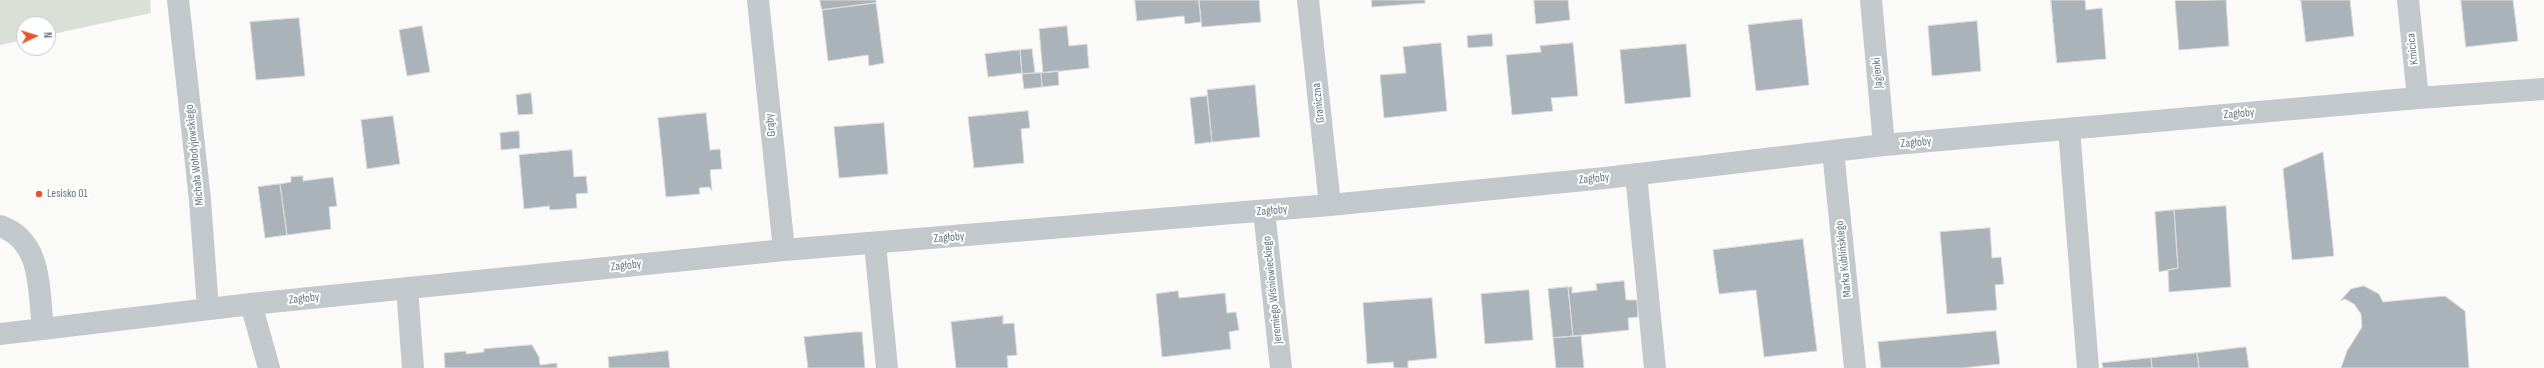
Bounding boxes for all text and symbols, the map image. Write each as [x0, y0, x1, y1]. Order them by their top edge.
north arrow [16, 16, 56, 56]
text: N [41, 32, 54, 39]
street label: Kmicica [2404, 33, 2422, 65]
street label: Jagienki [1869, 57, 1887, 89]
street label: Graniczna [1310, 82, 1328, 124]
street label: Michała Wołodyjowskiego [183, 104, 207, 206]
street label: Zagłoby [2223, 105, 2255, 123]
street label: Grąby [763, 113, 779, 137]
street label: Zagłoby [1900, 134, 1932, 152]
street label: Zagłoby [1578, 170, 1610, 188]
place label: Lesisko 01 [47, 187, 88, 201]
marker: Lesisko 01 [34, 189, 44, 199]
street label: Zagłoby [1256, 202, 1288, 220]
street label: Marka Kublińskiego [1833, 220, 1855, 298]
street label: Zagłoby [933, 229, 965, 247]
street label: Jeremiego Wiśniowieckiego [1260, 235, 1286, 345]
street label: Zagłoby [610, 257, 642, 275]
street label: Zagłoby [288, 290, 320, 308]

